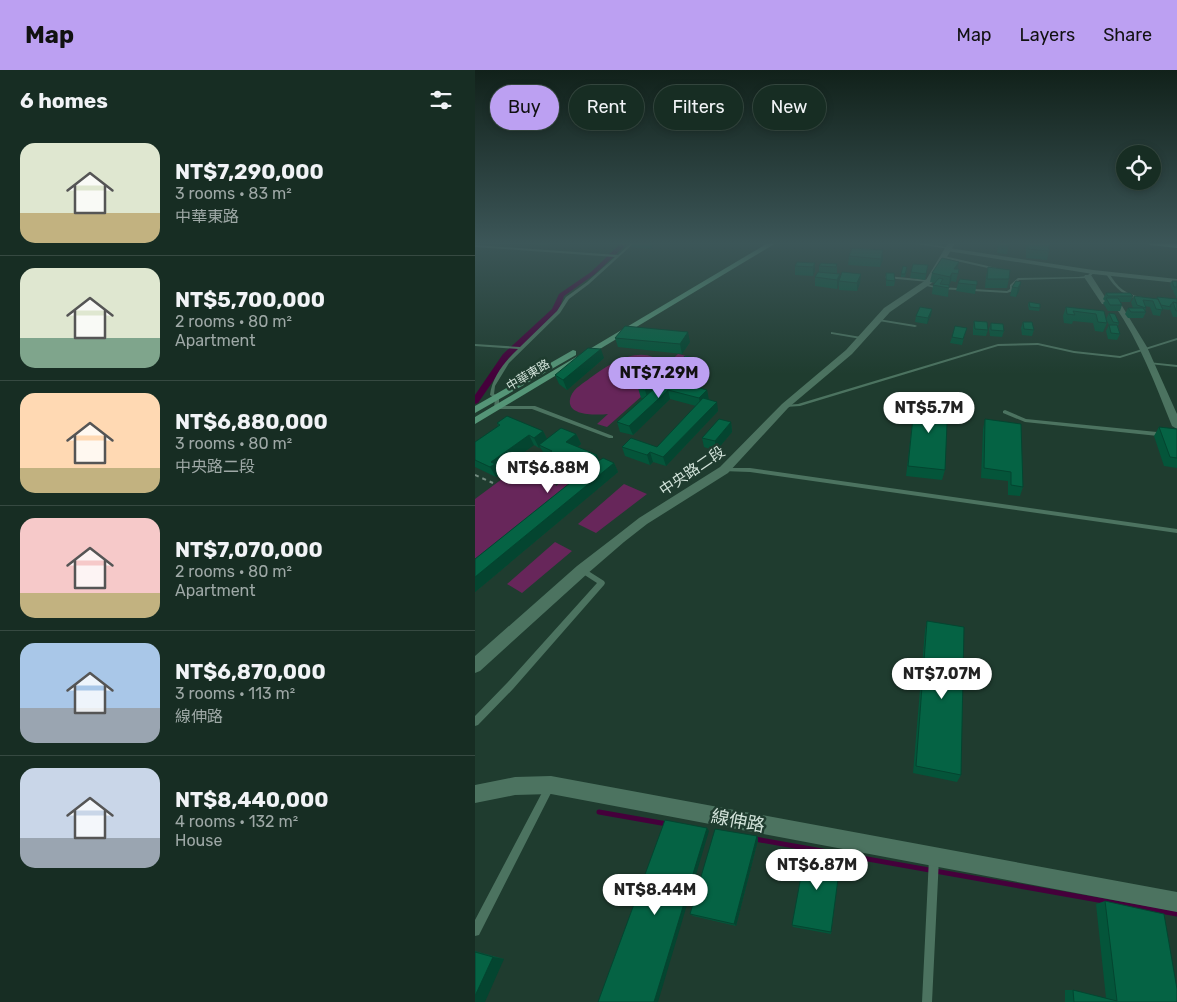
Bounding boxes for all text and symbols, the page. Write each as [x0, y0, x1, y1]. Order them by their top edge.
text: Map [25, 21, 74, 49]
text: Map [957, 24, 992, 46]
text: Layers [1020, 24, 1075, 46]
text: Share [1103, 24, 1152, 46]
chip: Buy [490, 85, 559, 130]
chip: Rent [569, 85, 644, 130]
chip: Filters [654, 85, 743, 130]
chip: New [753, 85, 826, 130]
icon: filters [427, 86, 455, 114]
text: 6 homes [20, 88, 108, 113]
map controls [1116, 145, 1161, 190]
button: locate [1116, 145, 1161, 190]
text: NT$7,290,000 [175, 159, 324, 184]
icon: home [60, 163, 120, 223]
text: 3 rooms · 83 m² [175, 184, 292, 203]
text: 中華東路 [175, 207, 239, 226]
text: NT$5,700,000 [175, 287, 325, 312]
icon: home [60, 288, 120, 348]
text: 2 rooms · 80 m² [175, 312, 292, 331]
text: Apartment [175, 331, 255, 350]
pin: NT$7.29M [607, 356, 711, 399]
street label: 中華東路 [504, 357, 552, 393]
text: NT$7.29M [620, 363, 698, 382]
pin: NT$5.7M [883, 392, 975, 434]
text: NT$5.7M [894, 398, 964, 417]
text: NT$6,880,000 [175, 409, 328, 434]
icon: home [60, 413, 120, 473]
text: 3 rooms · 80 m² [175, 434, 292, 453]
street label: 中央路二段 [656, 443, 728, 499]
pin: NT$6.88M [496, 452, 600, 494]
text: 中央路二段 [175, 457, 255, 476]
text: NT$6.88M [507, 458, 589, 477]
text: NT$7,070,000 [175, 537, 323, 562]
icon: home [60, 538, 120, 598]
text: 2 rooms · 80 m² [175, 562, 292, 581]
text: Apartment [175, 581, 255, 600]
pin: NT$7.07M [890, 658, 994, 700]
text: NT$6,870,000 [175, 659, 326, 684]
icon: home [60, 663, 120, 723]
text: NT$7.07M [903, 664, 981, 683]
text: 3 rooms · 113 m² [175, 684, 295, 703]
text: 線伸路 [175, 707, 223, 726]
text: NT$8,440,000 [175, 787, 329, 812]
icon: home [60, 788, 120, 848]
street label: 線伸路 [709, 805, 767, 837]
text: 4 rooms · 132 m² [175, 812, 298, 831]
text: House [175, 831, 222, 850]
pin: NT$6.87M [765, 848, 869, 891]
text: NT$6.87M [777, 855, 857, 874]
pin: NT$8.44M [603, 874, 707, 916]
text: NT$8.44M [614, 880, 696, 899]

